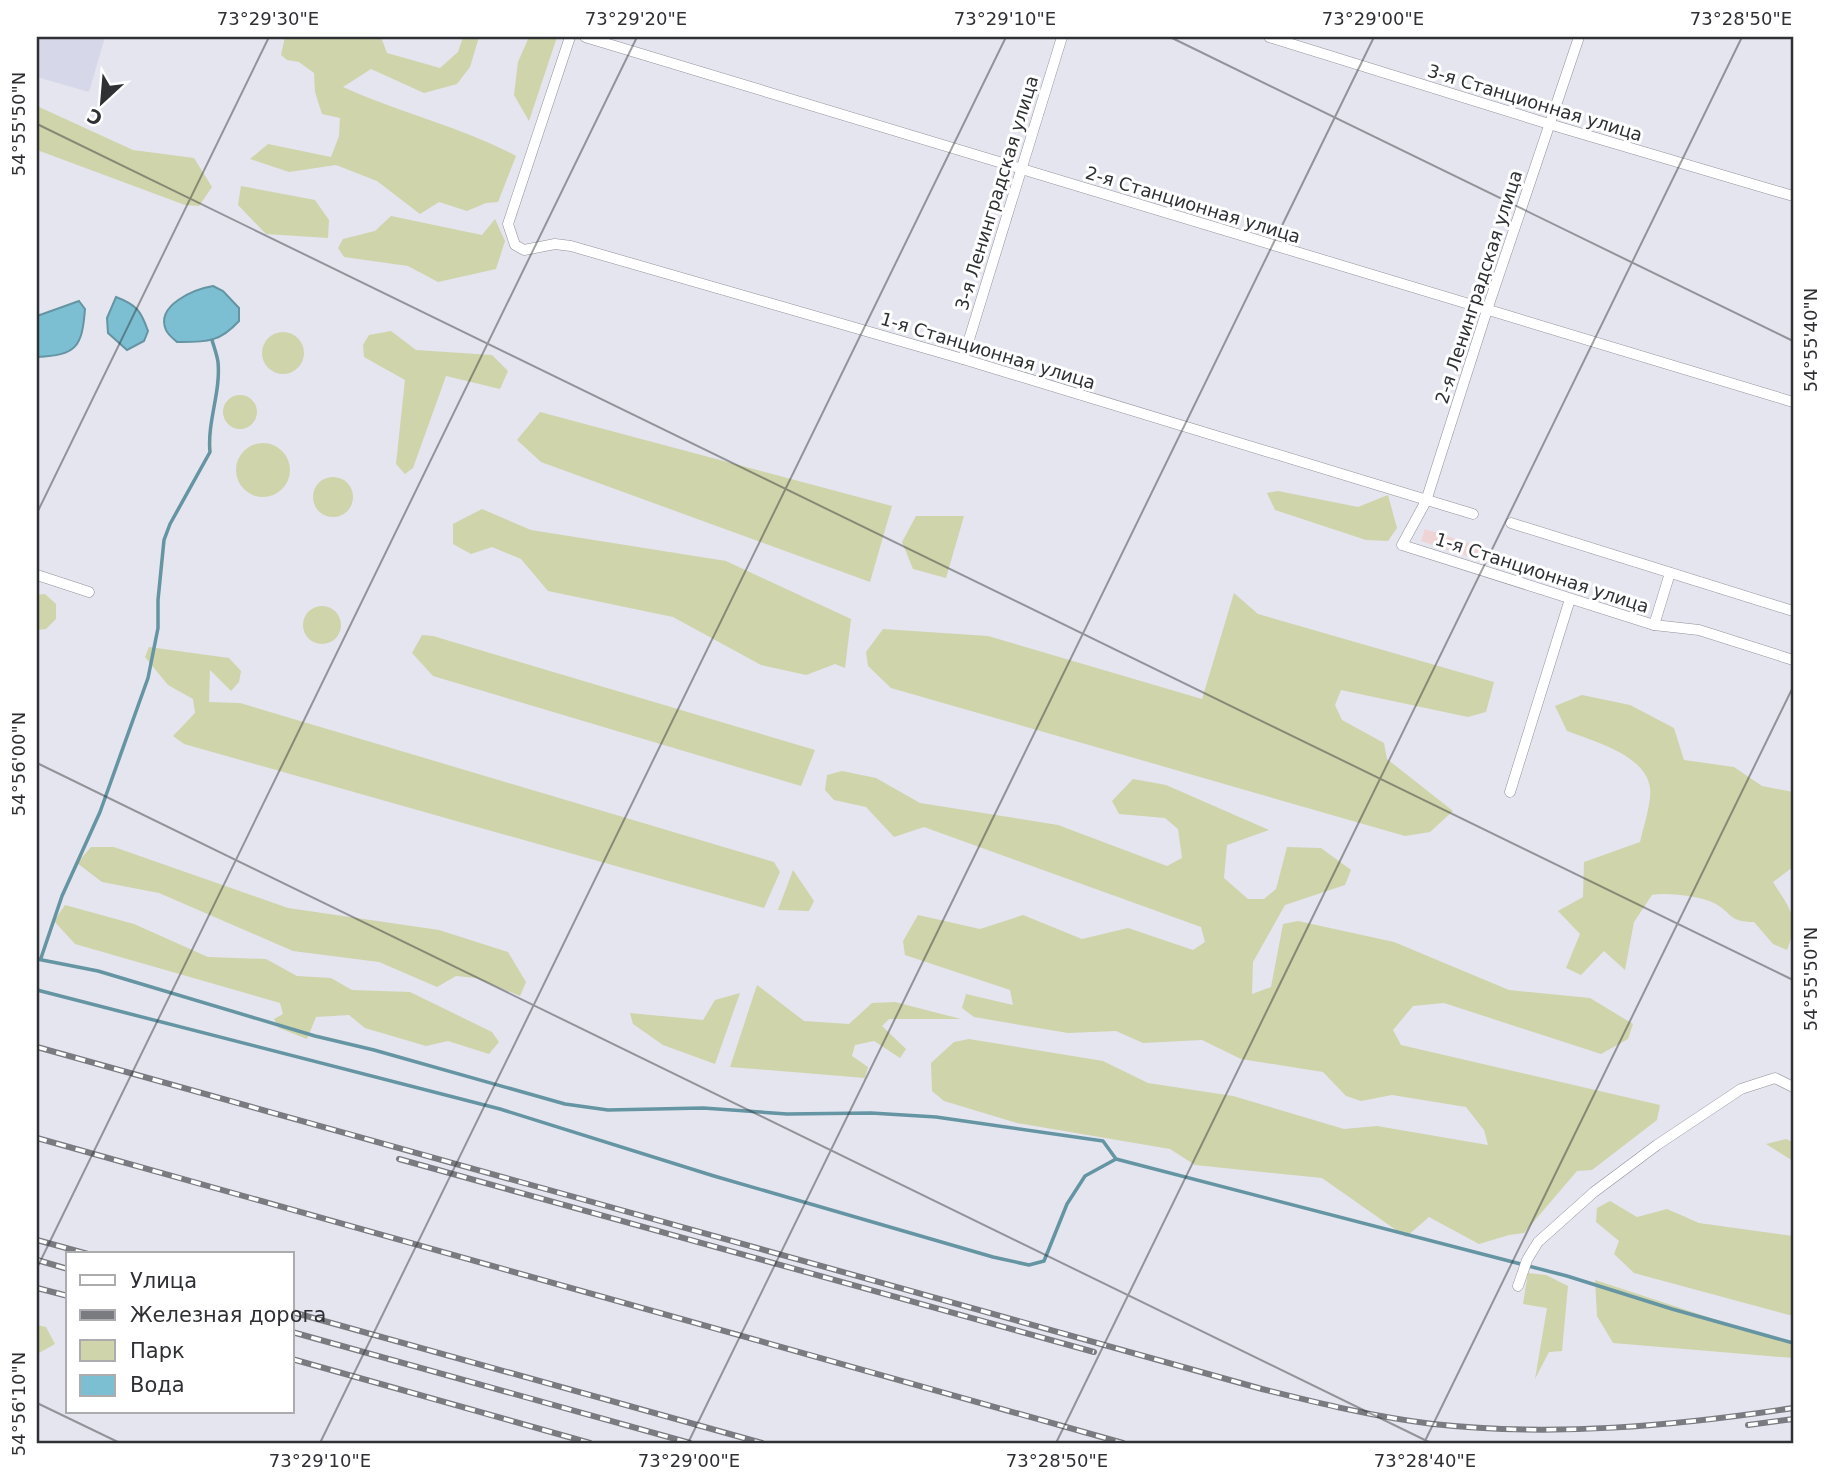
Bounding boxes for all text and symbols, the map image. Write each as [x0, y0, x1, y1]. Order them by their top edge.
text: 73°29'30"E [217, 8, 319, 29]
text: 73°29'20"E [585, 8, 687, 29]
text: 73°29'10"E [954, 8, 1056, 29]
text: 73°29'00"E [1322, 8, 1424, 29]
text: 73°28'50"E [1690, 8, 1792, 29]
street label: 3-я Станционная улица [1425, 60, 1645, 145]
north arrow [66, 66, 136, 136]
text: 54°55'50"N [8, 72, 29, 176]
street label: 3-я Ленинградская улица [951, 73, 1042, 313]
text: С [83, 104, 106, 130]
street label: 2-я Станционная улица [1083, 162, 1303, 247]
street label: 2-я Ленинградская улица [1431, 167, 1526, 406]
text: 54°55'40"N [1800, 288, 1821, 392]
street label: 1-я Станционная улица [878, 308, 1098, 393]
street label: 1-я Станционная улица [1433, 528, 1652, 617]
text: 54°56'00"N [8, 712, 29, 816]
text: 54°55'50"N [1800, 927, 1821, 1031]
legend [66, 1252, 294, 1414]
text: Улица [130, 1269, 197, 1293]
text: Железная дорога [130, 1303, 326, 1327]
text: Парк [130, 1339, 185, 1363]
text: 54°56'10"N [8, 1352, 29, 1456]
text: Вода [130, 1373, 185, 1397]
text: 73°29'10"E [269, 1450, 371, 1471]
text: 73°29'00"E [638, 1450, 740, 1471]
text: 73°28'50"E [1006, 1450, 1108, 1471]
text: 73°28'40"E [1374, 1450, 1476, 1471]

